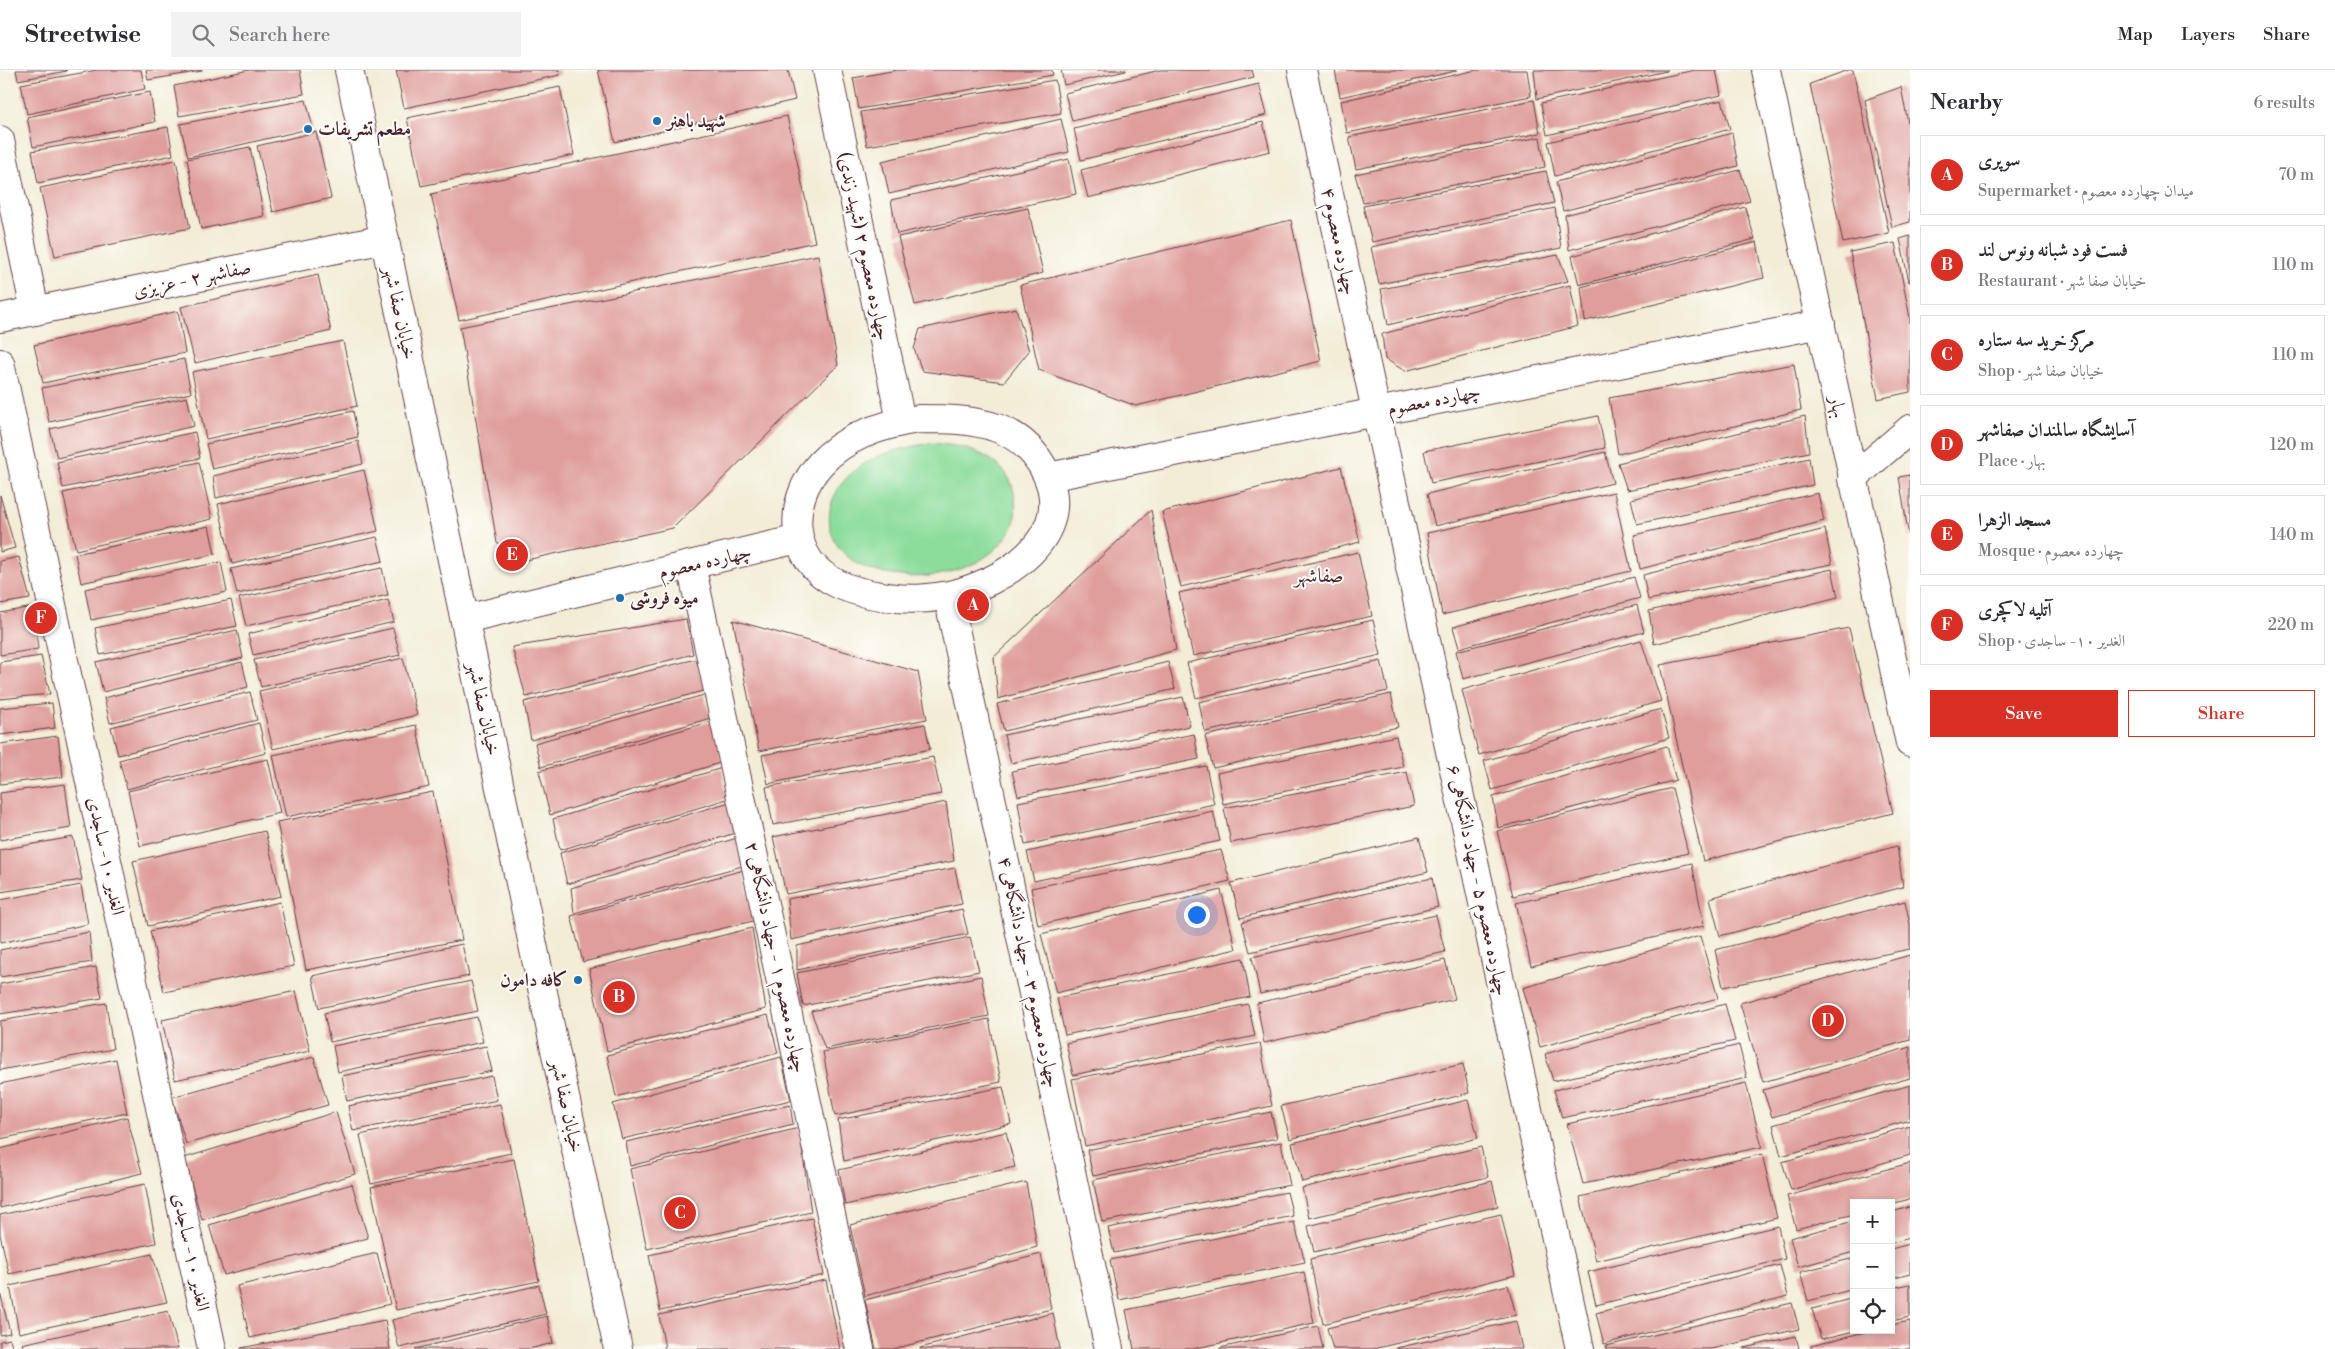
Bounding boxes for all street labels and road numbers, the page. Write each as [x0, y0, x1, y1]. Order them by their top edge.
street label: چهارده معصوم ۲ (شهید زندی) [828, 149, 896, 343]
street label: چهارده معصوم ۴ [1312, 185, 1362, 298]
street label: صفاشهر ۲ - عزیزی [131, 255, 254, 304]
street label: خیابان صفا شهر [378, 262, 422, 362]
street label: چهارده معصوم [1385, 379, 1483, 425]
street label: بهار [1824, 392, 1852, 420]
street label: چهارده معصوم [656, 540, 755, 588]
street label: خیابان صفا شهر [462, 658, 506, 758]
street label: چهارده معصوم ۵ - جهاد دانشگاهی ۶ [1438, 762, 1515, 999]
street label: الغدیر ۱۰- ساجدی [82, 795, 130, 917]
street label: چهارده معصوم ۱ - جهاد دانشگاهی ۲ [736, 839, 813, 1076]
street label: چهارده معصوم ۳ - جهاد دانشگاهی ۴ [989, 854, 1066, 1091]
street label: خیابان صفا شهر [545, 1055, 589, 1155]
street label: الغدیر ۱۰- ساجدی [167, 1191, 215, 1313]

